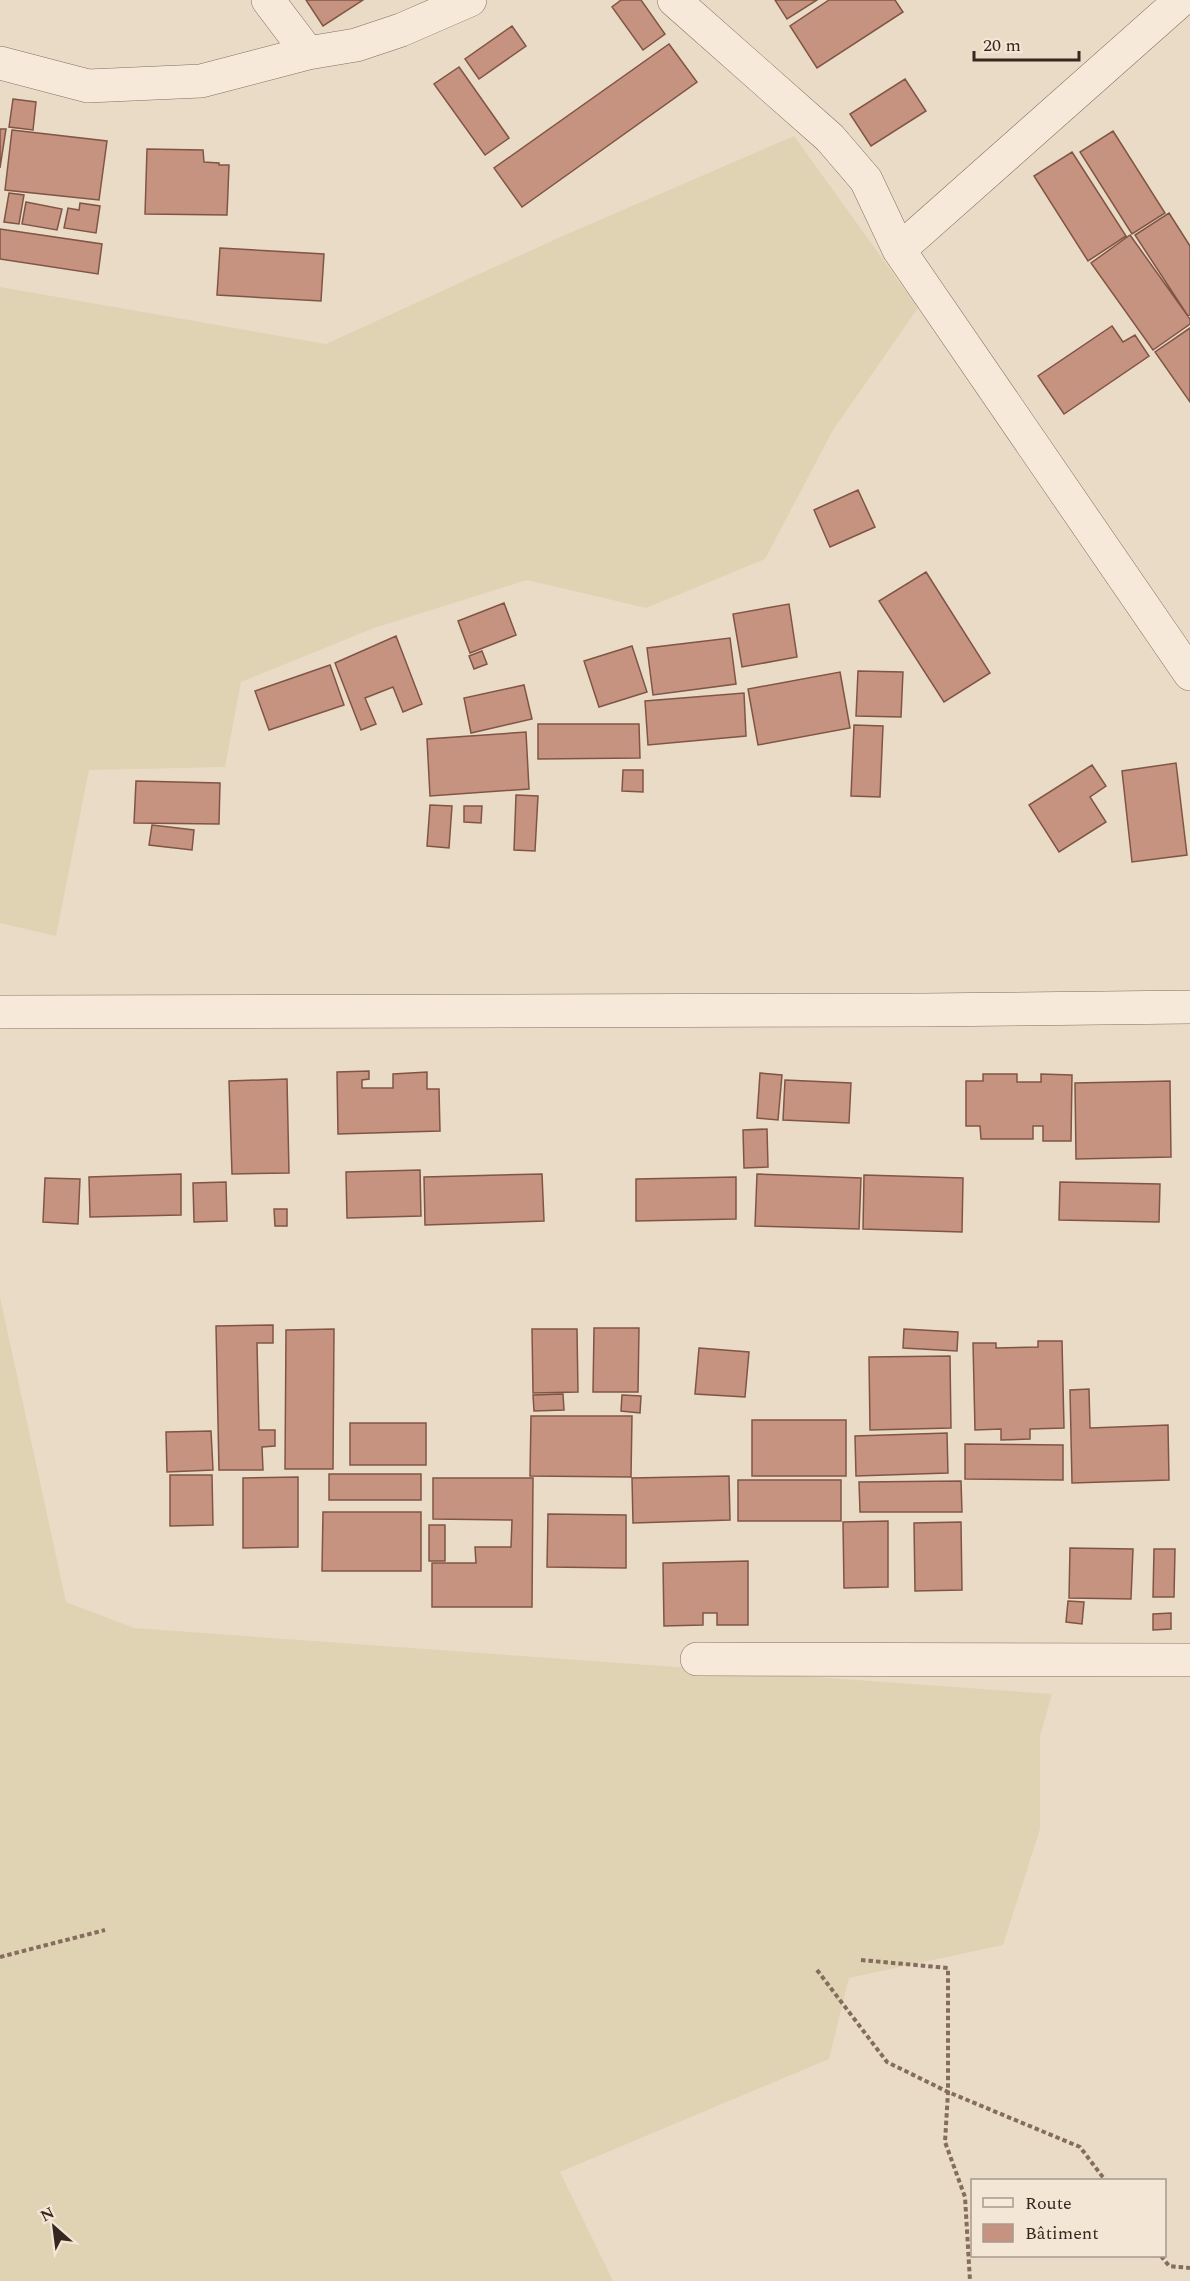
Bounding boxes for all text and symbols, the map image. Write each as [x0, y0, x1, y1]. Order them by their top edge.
scale bar [974, 24, 1079, 62]
text: 20 m [983, 32, 1021, 59]
legend [971, 2179, 1166, 2257]
text: Route [1025, 2190, 1072, 2217]
north arrow [24, 2197, 84, 2257]
text: N [36, 2201, 59, 2228]
text: Bâtiment [1025, 2220, 1099, 2247]

